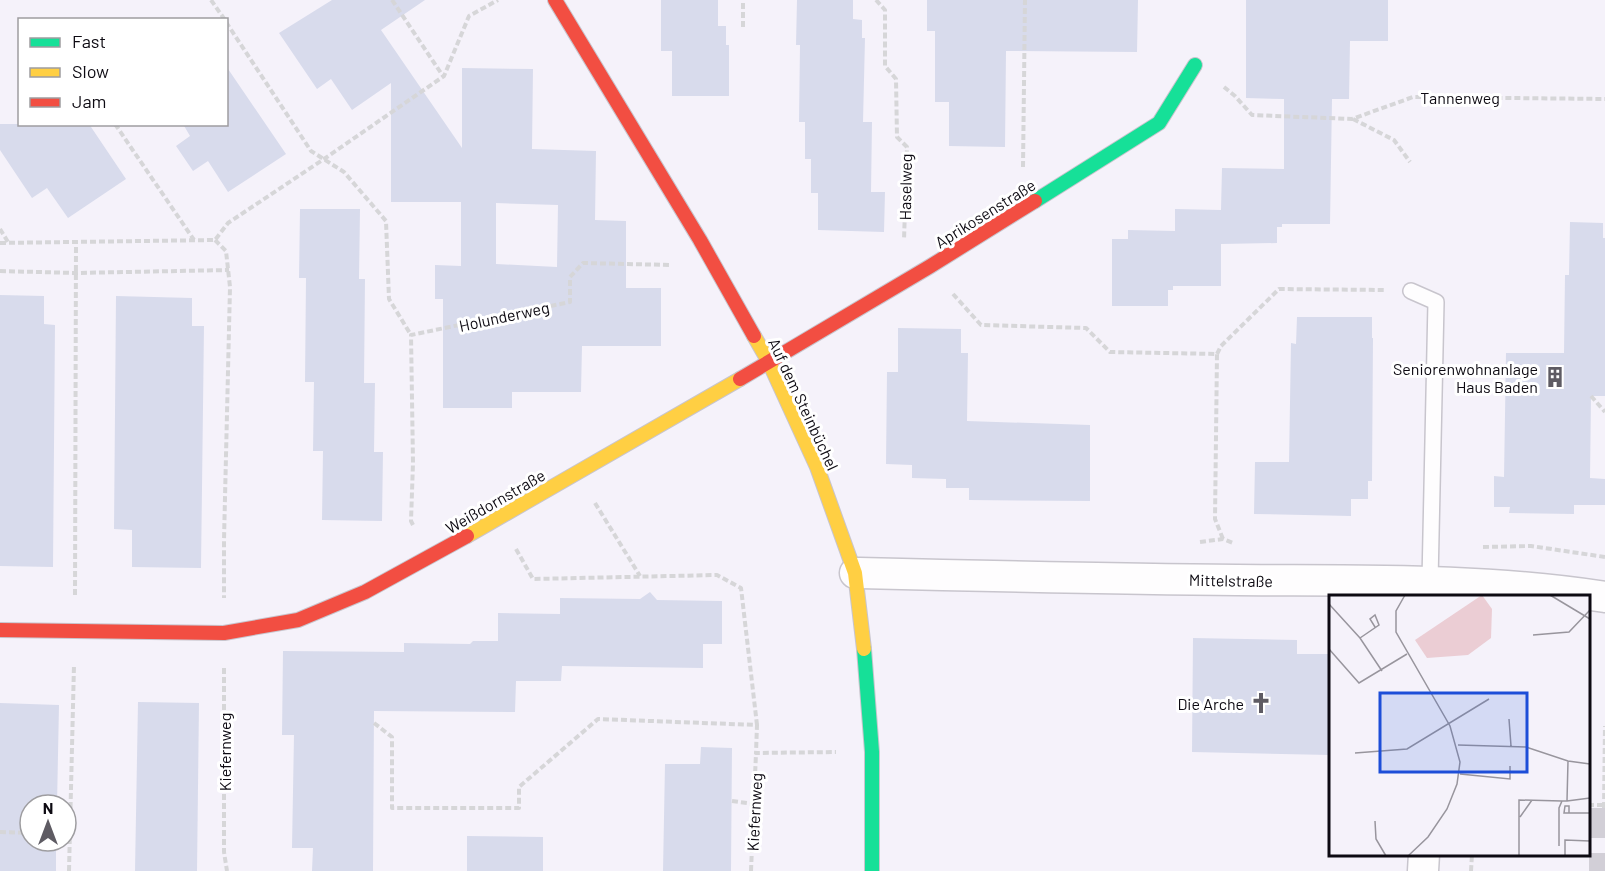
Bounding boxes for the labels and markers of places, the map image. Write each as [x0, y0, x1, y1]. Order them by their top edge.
place label: Seniorenwohnanlage Haus Baden [1393, 359, 1538, 396]
building icon: Seniorenwohnanlage Haus Baden [1543, 365, 1567, 389]
church icon: Die Arche [1249, 691, 1273, 715]
place label: Die Arche [1177, 694, 1244, 713]

